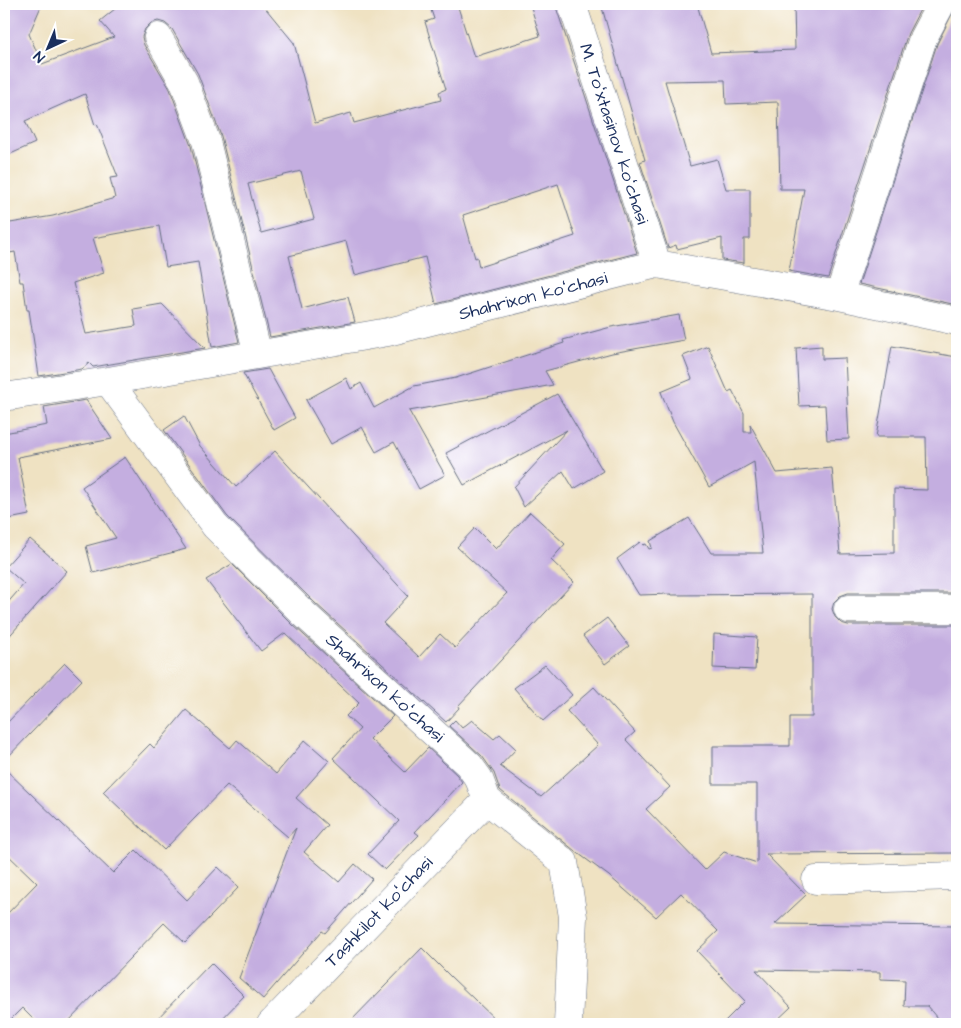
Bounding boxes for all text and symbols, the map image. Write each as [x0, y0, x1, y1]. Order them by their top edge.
north arrow [22, 22, 72, 72]
street label: M. Toʻxtasinov koʻchasi [573, 40, 655, 228]
text: N [29, 46, 50, 67]
street label: Shahrixon koʻchasi [456, 265, 610, 327]
street label: Shahrixon koʻchasi [320, 628, 450, 748]
street label: Tashkilot koʻchasi [319, 851, 439, 973]

